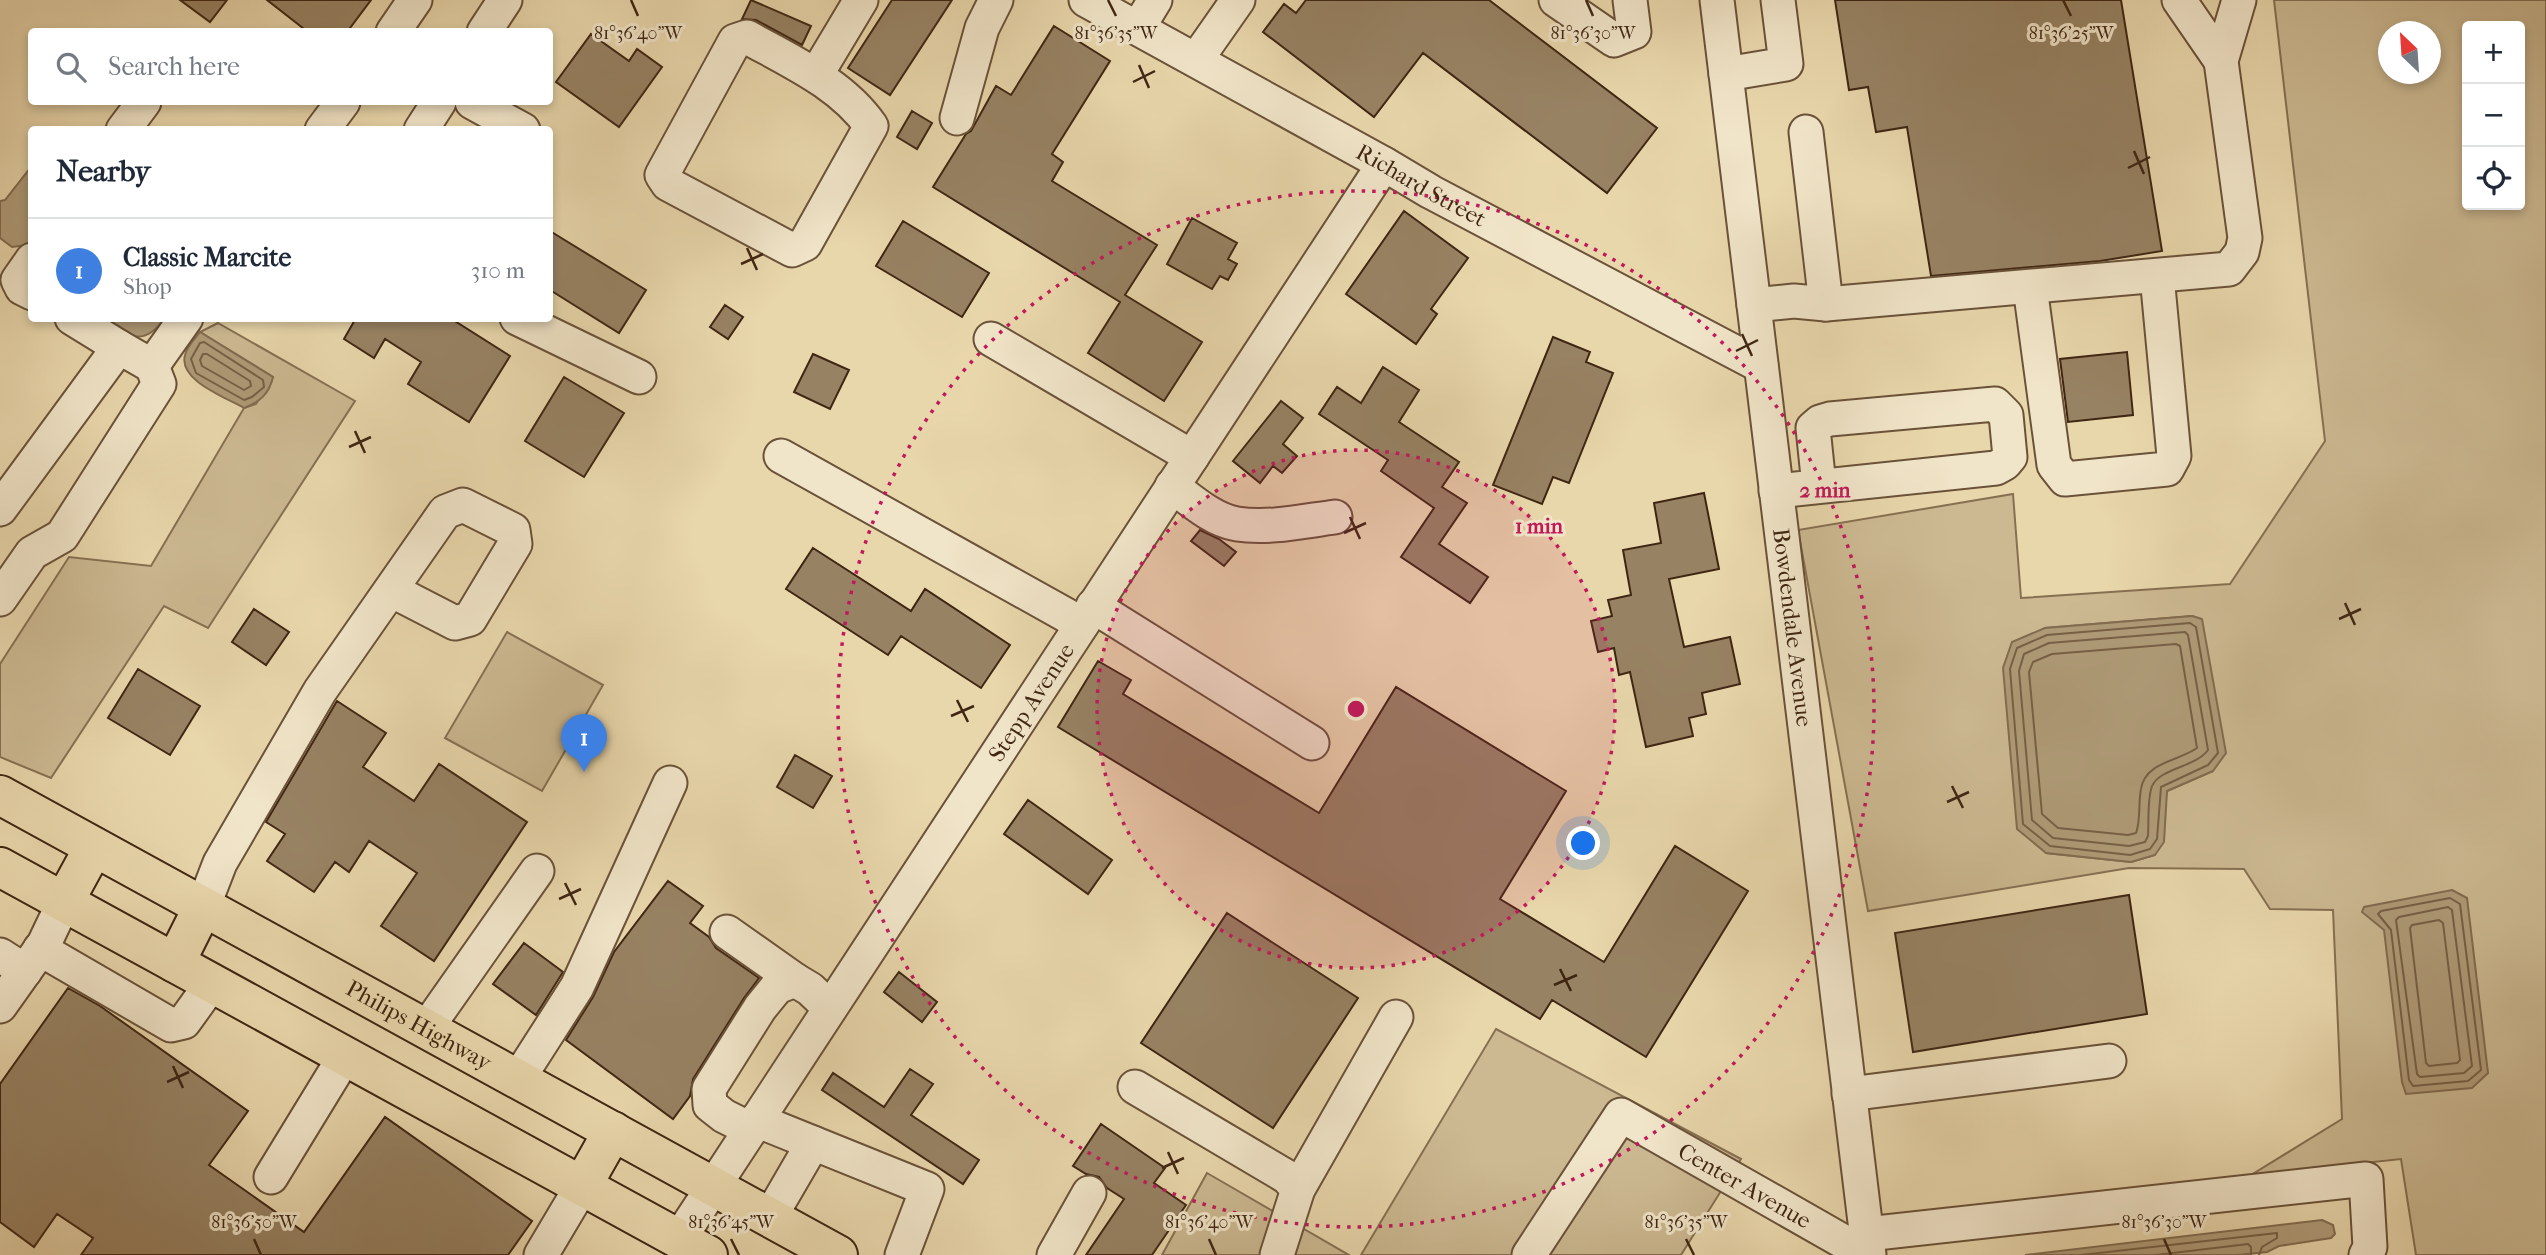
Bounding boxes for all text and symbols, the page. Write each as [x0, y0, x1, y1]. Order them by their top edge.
north arrow [2378, 21, 2441, 84]
map controls [2462, 21, 2525, 210]
button: + [2462, 21, 2525, 84]
text: 81°36'40"W [594, 23, 683, 44]
text: 81°36'35"W [1075, 23, 1159, 44]
text: 81°36'30"W [1551, 23, 1637, 44]
text: 81°36'25"W [2029, 23, 2115, 44]
search box [28, 28, 553, 105]
icon: search [52, 48, 90, 86]
text: Search here [108, 51, 240, 82]
button: − [2462, 84, 2525, 147]
street label: Richard Street [1352, 138, 1491, 232]
button: locate [2462, 147, 2525, 210]
text: Nearby [56, 154, 151, 189]
text: Classic Marcite [123, 242, 291, 273]
text: 1 [75, 257, 83, 284]
text: 310 m [471, 257, 525, 284]
text: Shop [123, 273, 172, 300]
text: 2 min [1799, 478, 1851, 502]
text: 1 min [1515, 514, 1564, 538]
street label: Bowdendale Avenue [1768, 527, 1818, 728]
street label: Stepp Avenue [983, 638, 1080, 766]
centre of rings [1344, 697, 1368, 721]
pin: 1 [561, 714, 607, 772]
your location [1566, 826, 1600, 860]
street label: Philips Highway [342, 974, 497, 1076]
street label: Center Avenue [1674, 1137, 1816, 1234]
text: 81°36'50"W [211, 1212, 298, 1233]
text: 81°36'45"W [688, 1212, 775, 1233]
text: 81°36'40"W [1165, 1212, 1254, 1233]
text: 81°36'35"W [1645, 1212, 1729, 1233]
text: 81°36'30"W [2122, 1212, 2208, 1233]

